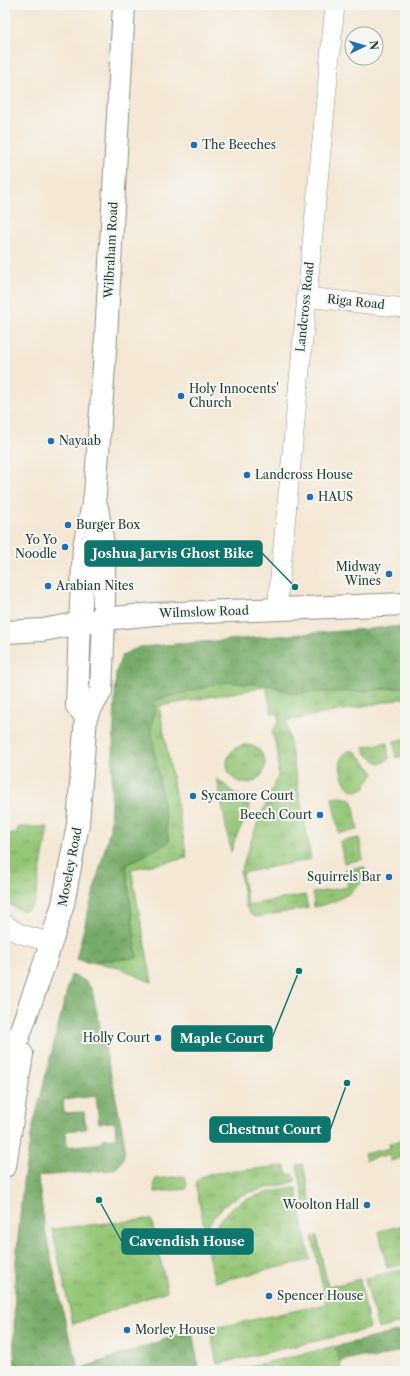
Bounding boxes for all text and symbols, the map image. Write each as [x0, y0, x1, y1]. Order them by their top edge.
north arrow [344, 26, 384, 66]
text: N [367, 40, 381, 51]
place label: The Beeches [202, 137, 276, 152]
marker: The Beeches [189, 140, 199, 150]
street label: Wilbraham Road [100, 201, 121, 300]
street label: Landcross Road [292, 260, 317, 353]
street label: Riga Road [327, 291, 386, 312]
place label: Holy Innocents' Church [189, 381, 279, 410]
marker: Holy Innocents' Church [176, 391, 186, 401]
place label: Nayaab [59, 433, 101, 448]
marker: Nayaab [46, 436, 56, 446]
place label: Landcross House [255, 467, 353, 482]
marker: Landcross House [242, 470, 252, 480]
place label: HAUS [318, 489, 353, 504]
marker: HAUS [305, 492, 315, 502]
place label: Burger Box [76, 517, 140, 532]
marker: Burger Box [63, 520, 73, 530]
place label: Yo Yo Noodle [15, 532, 57, 561]
callout: Joshua Jarvis Ghost Bike [85, 541, 262, 566]
marker: Yo Yo Noodle [60, 542, 70, 552]
text: Joshua Jarvis Ghost Bike [91, 545, 254, 561]
place label: Midway Wines [336, 559, 381, 588]
marker: Midway Wines [384, 569, 394, 579]
place label: Arabian Nites [55, 578, 134, 593]
marker: Arabian Nites [43, 581, 53, 591]
street label: Wilmslow Road [158, 602, 250, 621]
place label: Sycamore Court [201, 788, 294, 803]
marker: Sycamore Court [188, 791, 198, 801]
place label: Beech Court [240, 807, 313, 822]
marker: Beech Court [315, 810, 325, 820]
street label: Moseley Road [54, 825, 85, 908]
place label: Squirrels Bar [307, 869, 381, 884]
marker: Squirrels Bar [384, 872, 394, 882]
callout: Maple Court [172, 1026, 272, 1051]
place label: Holly Court [83, 1030, 151, 1045]
text: Maple Court [180, 1030, 265, 1046]
marker: Holly Court [153, 1033, 163, 1043]
callout: Chestnut Court [210, 1117, 330, 1142]
text: Chestnut Court [218, 1121, 322, 1137]
place label: Woolton Hall [282, 1197, 359, 1212]
marker: Woolton Hall [362, 1200, 372, 1210]
callout: Cavendish House [122, 1229, 253, 1254]
text: Cavendish House [129, 1233, 245, 1249]
place label: Spencer House [277, 1288, 364, 1303]
marker: Spencer House [264, 1291, 274, 1301]
place label: Morley House [135, 1322, 216, 1337]
marker: Morley House [122, 1325, 132, 1335]

